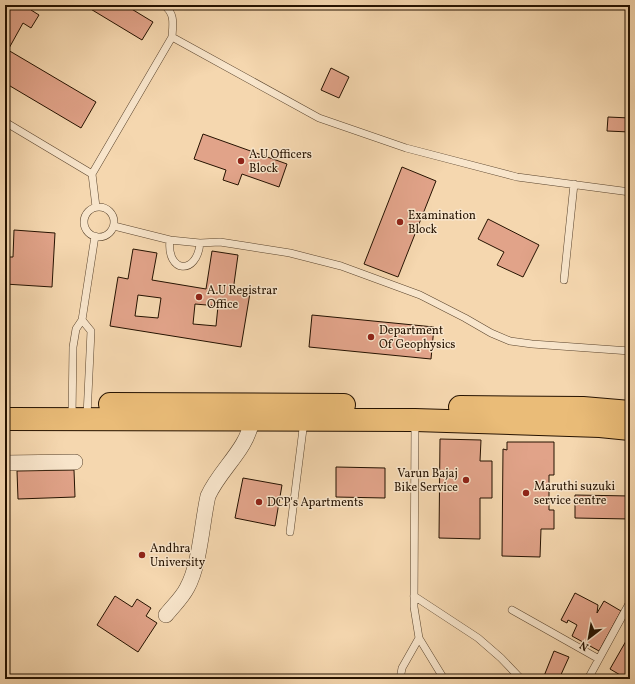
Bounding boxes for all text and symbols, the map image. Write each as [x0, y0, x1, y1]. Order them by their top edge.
place label: A.U Officers Block [249, 147, 312, 177]
marker: A.U Officers Block [236, 156, 246, 166]
place label: Examination Block [408, 208, 476, 238]
marker: Examination Block [395, 217, 405, 227]
place label: A.U Registrar Office [207, 283, 277, 313]
marker: A.U Registrar Office [194, 292, 204, 302]
place label: Department Of Geophysics [379, 323, 456, 353]
marker: Department Of Geophysics [366, 332, 376, 342]
place label: Varun Bajaj Bike Service [394, 466, 458, 496]
marker: Varun Bajaj Bike Service [461, 475, 471, 485]
place label: Maruthi suzuki service centre [534, 479, 616, 509]
marker: Maruthi suzuki service centre [521, 488, 531, 498]
place label: DCP's Apartments [267, 495, 363, 511]
marker: DCP's Apartments [254, 497, 264, 507]
place label: Andhra University [150, 541, 206, 571]
marker: Andhra University [137, 550, 147, 560]
north arrow [569, 618, 609, 658]
text: N [577, 637, 592, 654]

